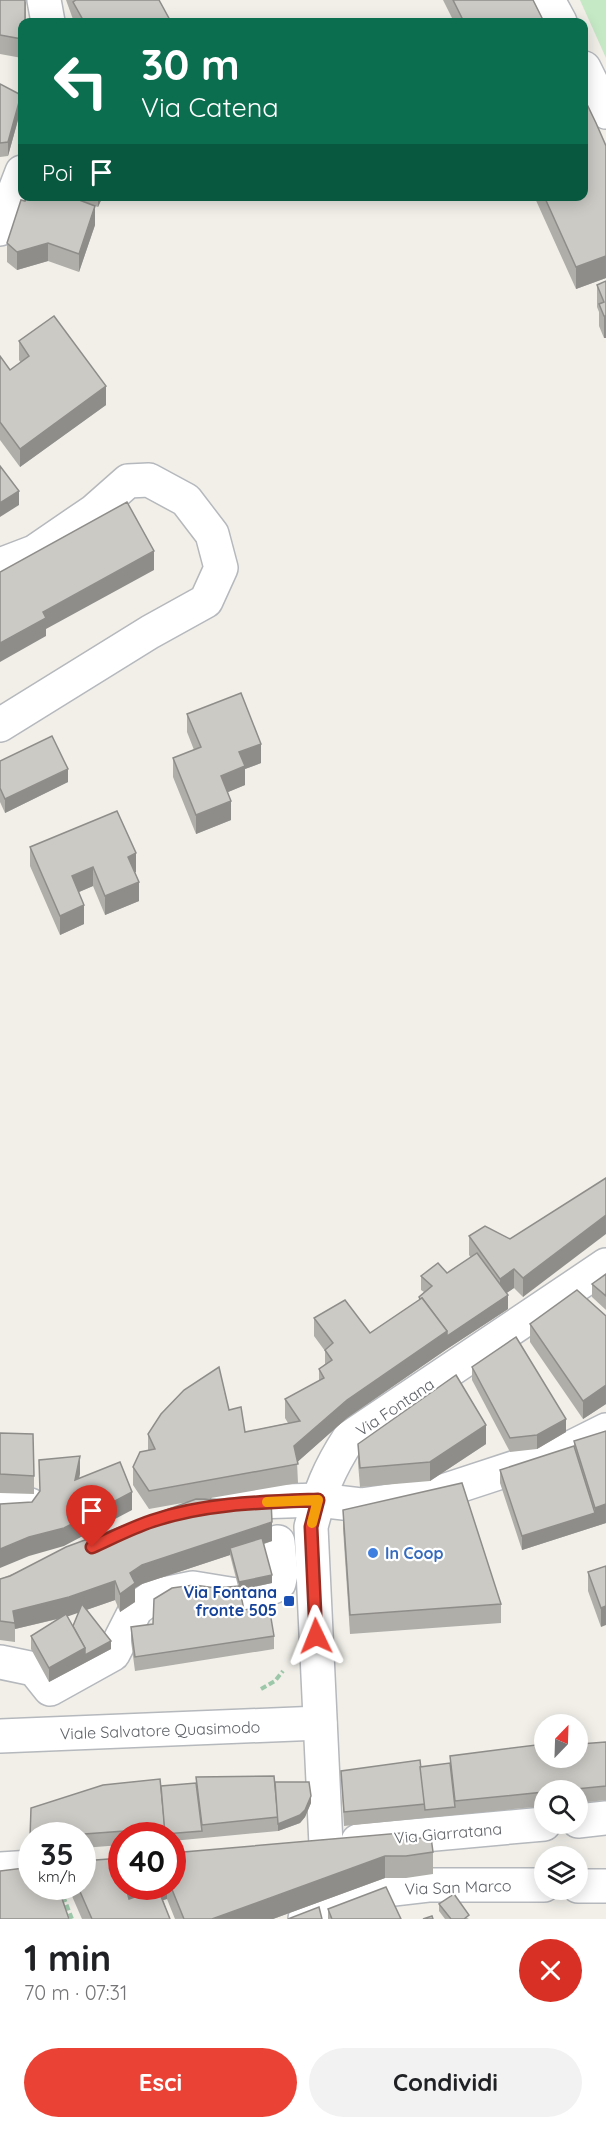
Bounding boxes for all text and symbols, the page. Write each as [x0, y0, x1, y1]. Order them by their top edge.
text: 30 m [141, 38, 240, 91]
icon: left [42, 42, 120, 120]
text: Via Catena [141, 90, 279, 124]
icon: arrive [85, 156, 118, 189]
text: Poi [42, 159, 73, 187]
street label: Via Fontana [352, 1374, 438, 1440]
pin [66, 1485, 117, 1547]
icon: arrive [75, 1494, 108, 1527]
place label: In Coop [385, 1543, 443, 1563]
marker: In Coop [366, 1546, 380, 1560]
place label: Via Fontana fronte 505 [183, 1582, 277, 1620]
marker: Via Fontana fronte 505 [282, 1594, 296, 1608]
position arrow [284, 1604, 348, 1668]
north arrow [534, 1714, 588, 1768]
map controls [534, 1714, 588, 1900]
street label: Viale Salvatore Quasimodo [59, 1717, 261, 1743]
button: search [534, 1780, 588, 1834]
street label: Via Giarratana [393, 1818, 503, 1848]
speed limit sign: 40 [108, 1822, 186, 1900]
text: 35 [40, 1835, 74, 1873]
button: layers [534, 1846, 588, 1900]
text: km/h [38, 1867, 76, 1886]
street label: Via San Marco [404, 1875, 512, 1899]
text: 1 min [24, 1935, 111, 1980]
button: close [519, 1939, 582, 2002]
text: 70 m · 07:31 [24, 1980, 127, 2005]
button: Esci [24, 2048, 297, 2117]
button: Condividi [309, 2048, 582, 2117]

